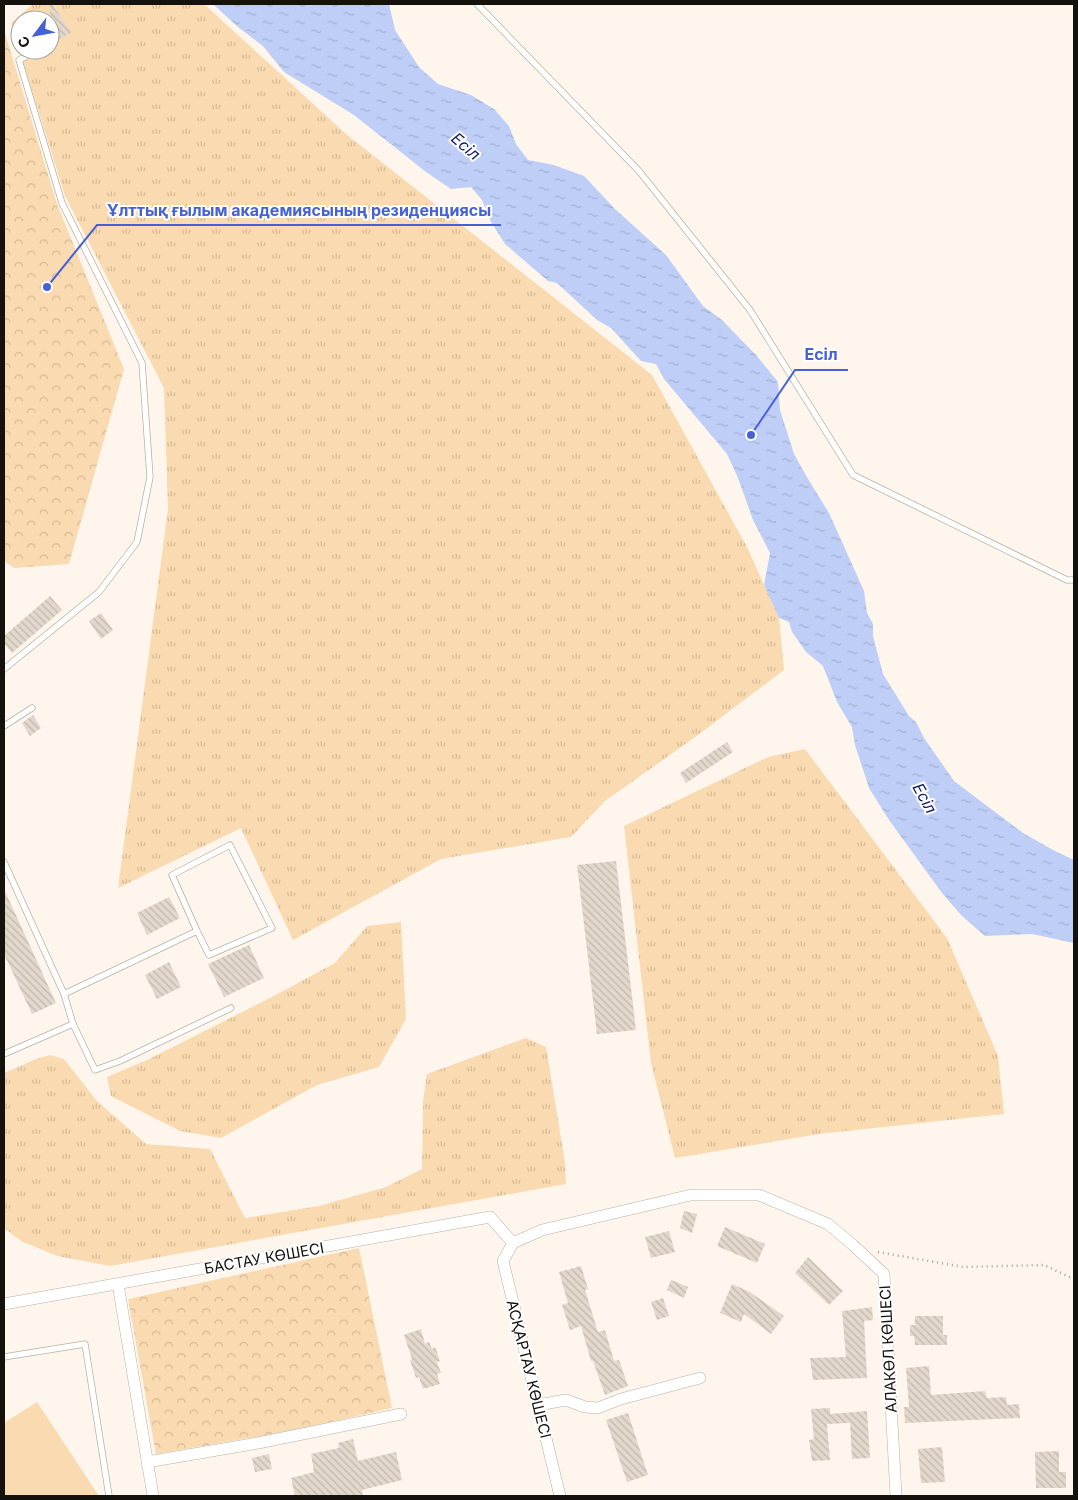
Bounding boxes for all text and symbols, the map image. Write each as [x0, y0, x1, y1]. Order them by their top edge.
north arrow [10, 10, 60, 60]
text: С [14, 33, 34, 51]
water label: Есіл [447, 128, 485, 164]
callout: Ұлттық ғылым академиясының резиденциясы [97, 194, 501, 225]
text: Ұлттық ғылым академиясының резиденциясы [107, 200, 491, 220]
callout: Есіл [795, 339, 848, 370]
text: Есіл [804, 344, 838, 364]
water label: Есіл [909, 779, 941, 817]
street label: БАСТАУ КӨШЕСІ [203, 1238, 325, 1278]
street label: АЛАКӨЛ КӨШЕСІ [875, 1285, 901, 1413]
street label: АСҚАРТАУ КӨШЕСІ [503, 1298, 555, 1440]

